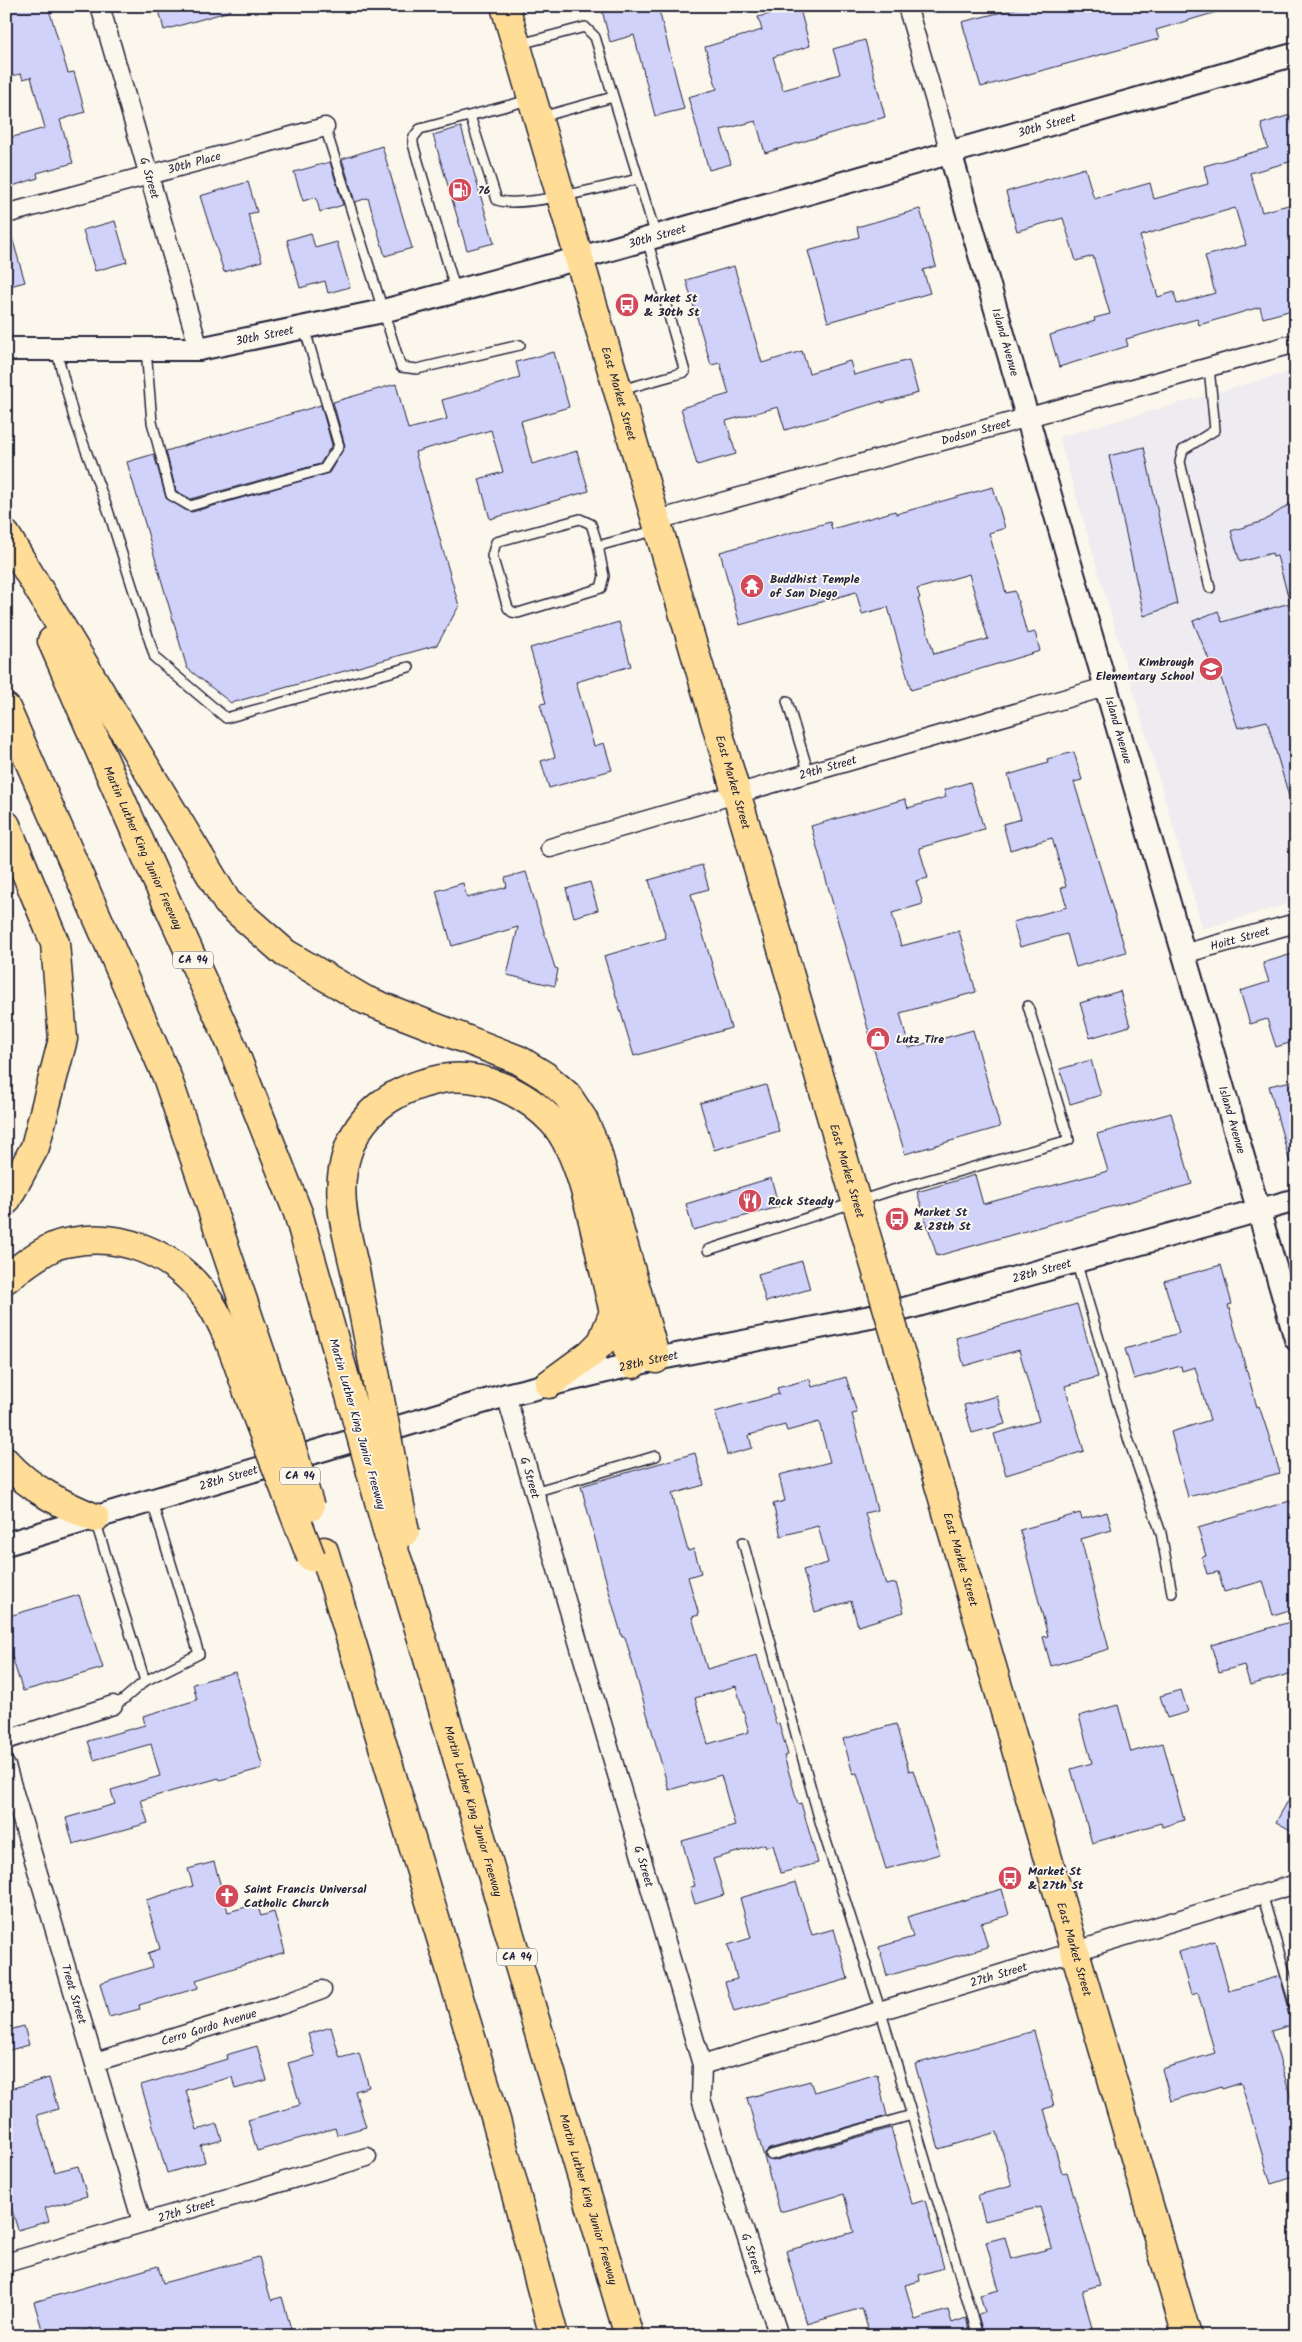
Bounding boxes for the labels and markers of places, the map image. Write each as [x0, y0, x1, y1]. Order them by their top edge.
fuel station icon: 76 [447, 177, 473, 203]
place label: 76 [478, 181, 491, 200]
place label: Market St & 30th St [644, 289, 700, 322]
bus stop icon: Market St & 30th St [614, 292, 640, 318]
place label: Buddhist Temple of San Diego [770, 570, 860, 603]
temple icon: Buddhist Temple of San Diego [739, 573, 765, 599]
place label: Kimbrough Elementary School [1096, 653, 1195, 686]
school or university icon: Kimbrough Elementary School [1198, 656, 1224, 682]
shop icon: Lutz Tire [865, 1026, 891, 1052]
place label: Lutz Tire [896, 1030, 944, 1049]
restaurant icon: Rock Steady [737, 1188, 763, 1214]
place label: Rock Steady [768, 1192, 835, 1211]
place label: Market St & 28th St [914, 1203, 972, 1236]
bus stop icon: Market St & 28th St [884, 1206, 910, 1232]
place label: Market St & 27th St [1028, 1862, 1084, 1895]
bus stop icon: Market St & 27th St [997, 1865, 1023, 1891]
place label: Saint Francis Universal Catholic Church [244, 1880, 367, 1913]
church icon: Saint Francis Universal Catholic Church [214, 1883, 240, 1909]

